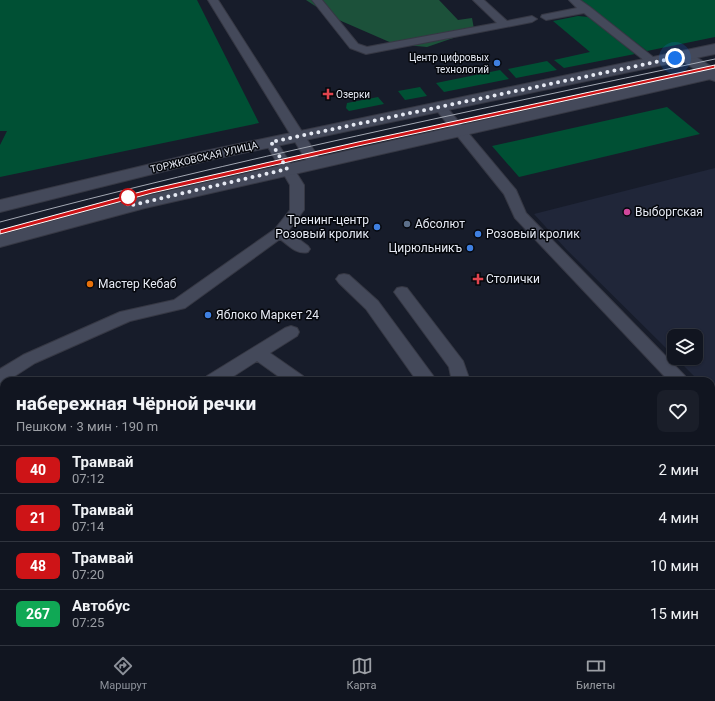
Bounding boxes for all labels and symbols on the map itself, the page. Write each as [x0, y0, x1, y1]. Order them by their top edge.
your location [665, 48, 685, 68]
place label: Центр цифровых технологий [409, 52, 489, 75]
marker: Центр цифровых технологий [492, 58, 502, 68]
marker: Озерки [323, 89, 333, 99]
place label: Озерки [336, 89, 370, 100]
street label: ТОРЖКОВСКАЯ УЛИЦА [149, 139, 259, 175]
unlabelled marker [119, 188, 137, 206]
place label: Выборгская [635, 205, 703, 219]
marker: Выборгская [622, 207, 632, 217]
place label: Тренинг-центр Розовый кролик [275, 213, 370, 241]
place label: Абсолют [415, 217, 465, 231]
marker: Абсолют [402, 219, 412, 229]
marker: Тренинг-центр Розовый кролик [372, 222, 382, 232]
place label: Розовый кролик [486, 227, 580, 241]
marker: Розовый кролик [473, 229, 483, 239]
place label: Цирюльникъ [389, 241, 463, 255]
marker: Цирюльникъ [465, 243, 475, 253]
place label: Столички [486, 272, 540, 286]
marker: Столички [473, 274, 483, 284]
place label: Мастер Кебаб [98, 277, 177, 291]
marker: Мастер Кебаб [85, 279, 95, 289]
place label: Яблоко Маркет 24 [216, 308, 319, 322]
marker: Яблоко Маркет 24 [203, 310, 213, 320]

